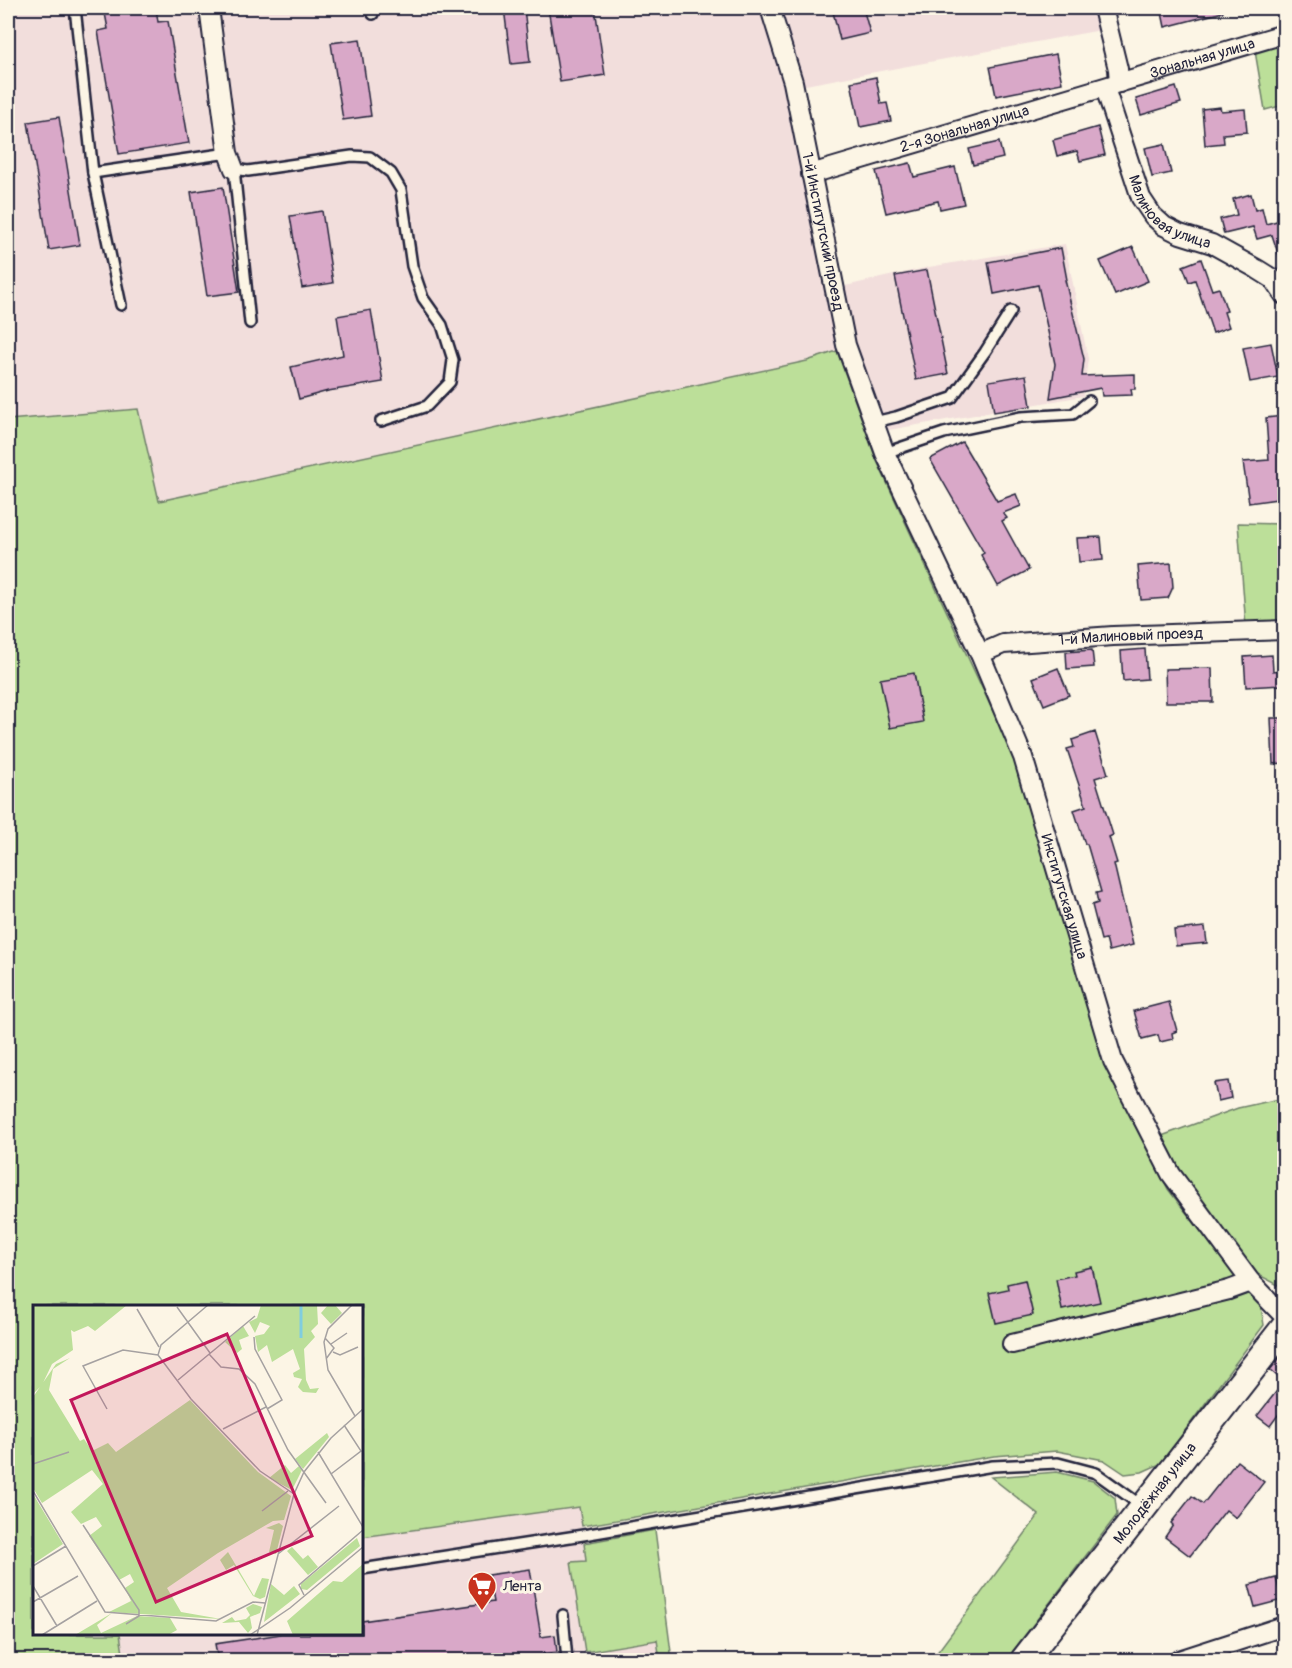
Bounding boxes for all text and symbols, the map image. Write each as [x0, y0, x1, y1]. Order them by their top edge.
street label: Зональная улица [1147, 34, 1257, 83]
street label: 2-я Зональная улица [898, 101, 1031, 157]
street label: 1-й Институтский проезд [798, 151, 848, 312]
street label: Малиновая улица [1125, 172, 1213, 253]
street label: 1-й Малиновый проезд [1058, 623, 1203, 649]
street label: Институтская улица [1037, 832, 1092, 961]
inset map [33, 1305, 363, 1635]
street label: Молодёжная улица [1109, 1439, 1200, 1548]
supermarket icon: Лента [466, 1570, 498, 1612]
place label: Лента [502, 1577, 541, 1596]

